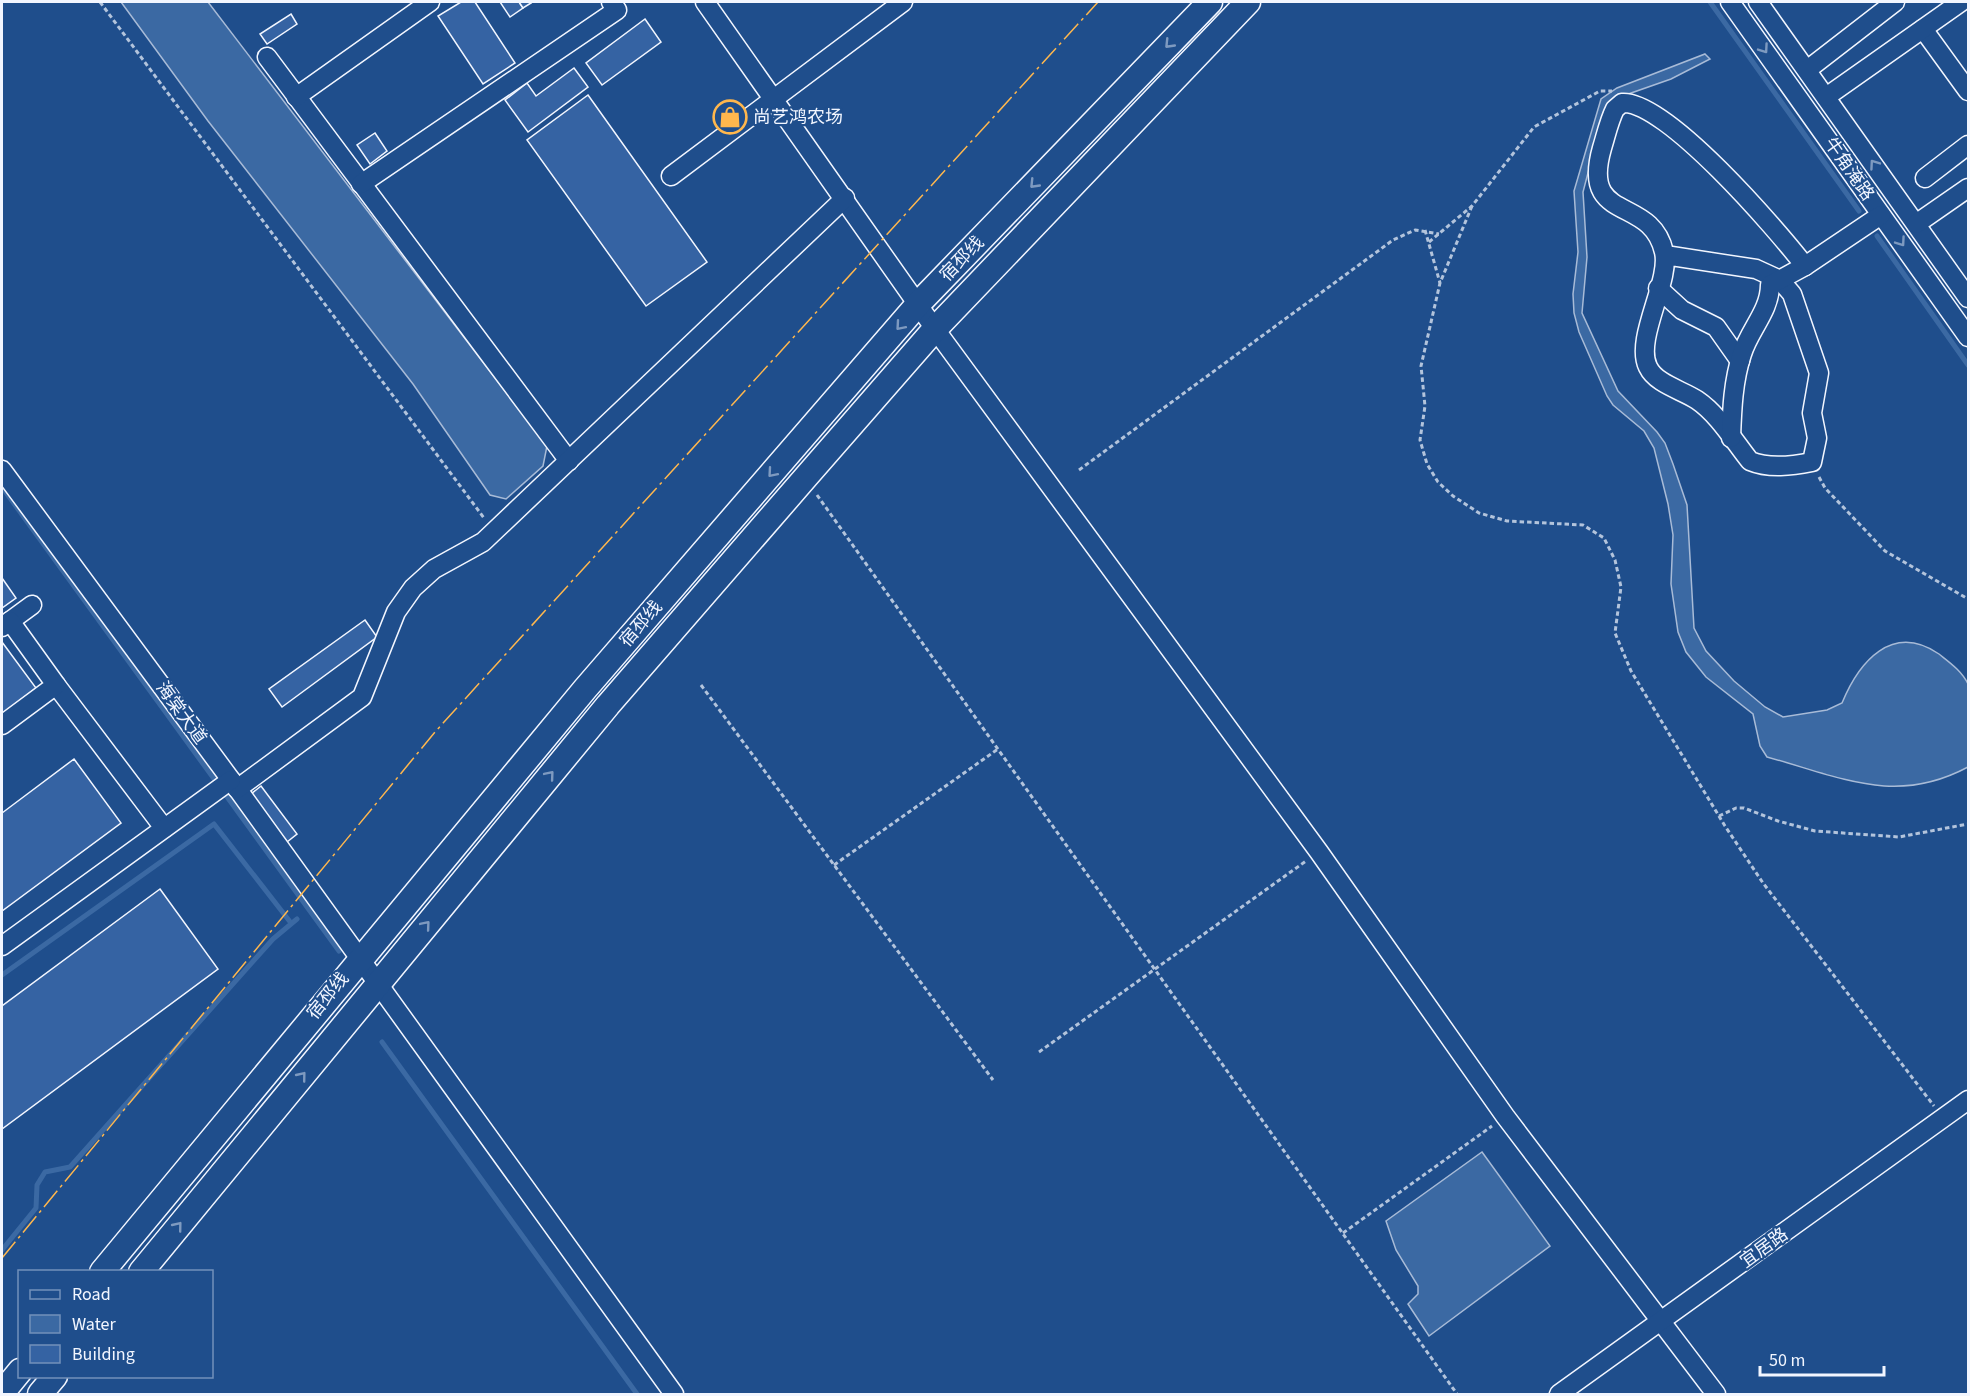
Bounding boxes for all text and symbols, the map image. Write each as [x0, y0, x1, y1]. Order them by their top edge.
one-way arrow [1165, 37, 1176, 47]
one-way arrow [1757, 43, 1768, 54]
shop icon: 尚艺鸿农场 [712, 99, 748, 135]
place label: 尚艺鸿农场 [753, 105, 843, 130]
street label: 牛角淹路 [1818, 132, 1880, 206]
one-way arrow [1870, 160, 1881, 171]
one-way arrow [1030, 177, 1041, 188]
street label: 宿邳线 [934, 231, 990, 287]
one-way arrow [1894, 236, 1905, 247]
one-way arrow [896, 319, 907, 330]
one-way arrow [768, 466, 779, 477]
street label: 宿邳线 [614, 595, 668, 653]
street label: 海棠大道 [150, 677, 212, 749]
one-way arrow [543, 771, 554, 782]
one-way arrow [419, 921, 430, 932]
street label: 宿邳线 [301, 967, 355, 1025]
one-way arrow [295, 1072, 306, 1083]
one-way arrow [171, 1222, 182, 1233]
street label: 宜居路 [1735, 1222, 1793, 1274]
legend [18, 1270, 213, 1378]
text: Road [72, 1282, 111, 1307]
text: Water [72, 1312, 116, 1337]
scale bar [1760, 1339, 1884, 1377]
text: Building [72, 1342, 135, 1367]
text: 50 m [1769, 1348, 1805, 1373]

